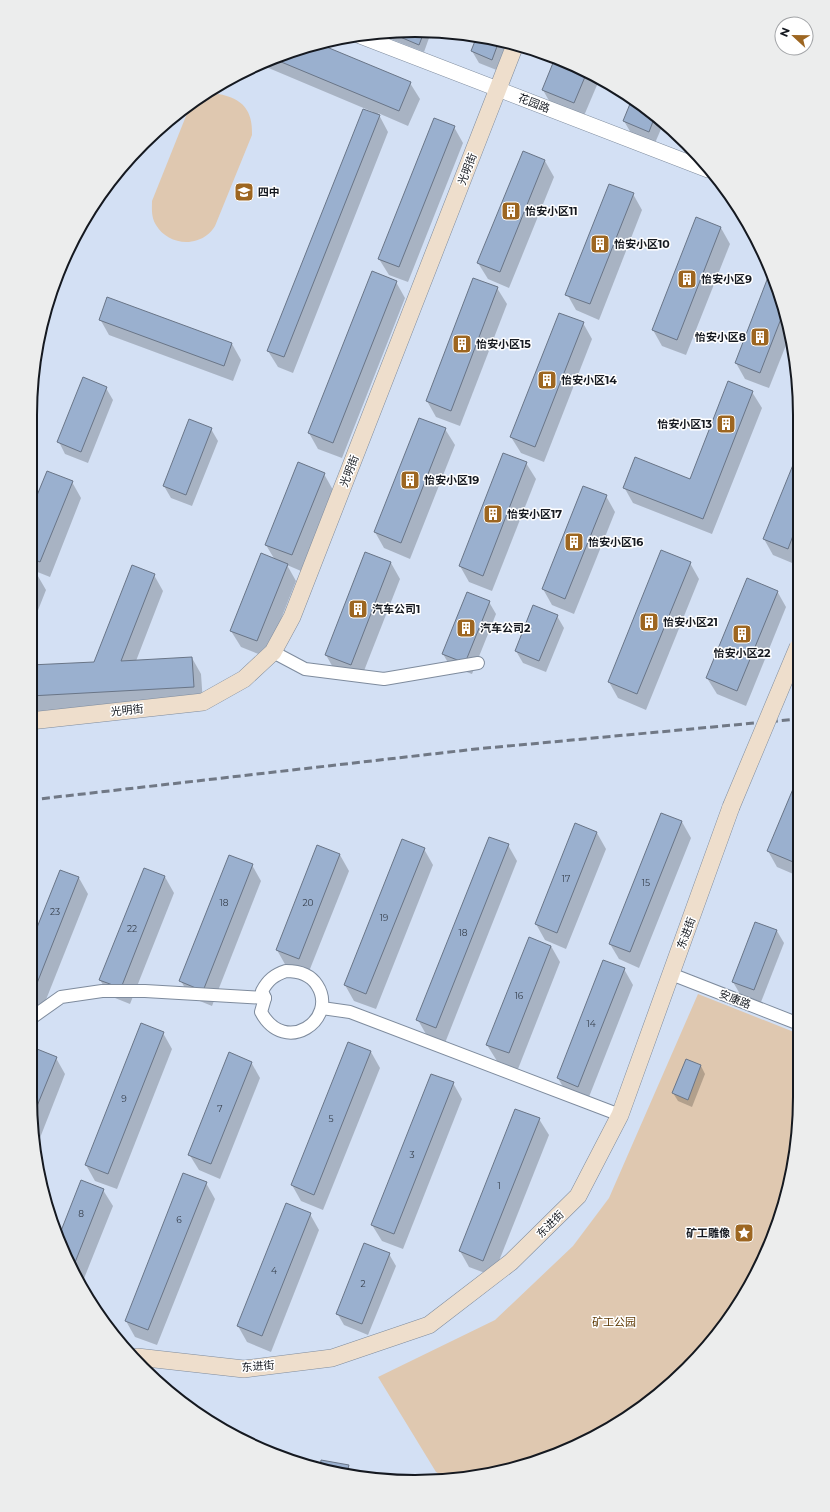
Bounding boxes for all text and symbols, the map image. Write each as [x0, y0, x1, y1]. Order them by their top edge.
north arrow [774, 16, 814, 56]
text: N [777, 26, 793, 39]
street label: 花园路 [516, 91, 552, 115]
street label: 光明街 [455, 151, 479, 187]
school or university icon: 四中 [233, 181, 255, 203]
place label: 四中 [258, 185, 280, 199]
building icon: 怡安小区11 [500, 200, 522, 222]
place label: 怡安小区11 [525, 204, 578, 218]
building icon: 怡安小区10 [589, 233, 611, 255]
place label: 怡安小区10 [614, 237, 670, 251]
building icon: 怡安小区9 [676, 268, 698, 290]
place label: 怡安小区9 [701, 272, 752, 286]
building icon: 怡安小区8 [749, 326, 771, 348]
place label: 怡安小区8 [695, 330, 746, 344]
building icon: 怡安小区15 [451, 333, 473, 355]
place label: 怡安小区15 [476, 337, 531, 351]
building icon: 怡安小区14 [536, 369, 558, 391]
place label: 怡安小区14 [561, 373, 617, 387]
building icon: 怡安小区13 [715, 413, 737, 435]
place label: 怡安小区13 [657, 417, 712, 431]
street label: 光明街 [337, 453, 361, 489]
building icon: 怡安小区19 [399, 469, 421, 491]
place label: 怡安小区19 [424, 473, 479, 487]
building icon: 怡安小区17 [482, 503, 504, 525]
place label: 怡安小区17 [507, 507, 562, 521]
building icon: 怡安小区16 [563, 531, 585, 553]
place label: 怡安小区16 [588, 535, 643, 549]
building icon: 汽车公司1 [347, 598, 369, 620]
place label: 汽车公司1 [372, 602, 420, 616]
building icon: 怡安小区21 [638, 611, 660, 633]
place label: 怡安小区21 [663, 615, 718, 629]
building icon: 汽车公司2 [455, 617, 477, 639]
place label: 汽车公司2 [480, 621, 531, 635]
building icon: 怡安小区22 [731, 623, 753, 645]
place label: 怡安小区22 [714, 646, 771, 660]
street label: 光明街 [110, 701, 144, 719]
house number: 17 [562, 873, 570, 884]
house number: 15 [642, 877, 650, 888]
house number: 18 [220, 897, 229, 908]
house number: 20 [302, 897, 314, 908]
house number: 23 [50, 906, 60, 917]
house number: 19 [380, 912, 389, 923]
street label: 东进街 [674, 915, 698, 951]
house number: 22 [127, 923, 137, 934]
house number: 18 [459, 927, 468, 938]
street label: 安康路 [717, 987, 753, 1011]
house number: 16 [515, 990, 524, 1001]
house number: 14 [586, 1018, 596, 1029]
house number: 9 [121, 1093, 127, 1104]
house number: 7 [217, 1103, 223, 1114]
house number: 5 [328, 1113, 334, 1124]
house number: 3 [409, 1149, 415, 1160]
house number: 1 [497, 1180, 501, 1191]
street label: 东进街 [533, 1207, 567, 1241]
house number: 8 [78, 1208, 84, 1219]
house number: 6 [176, 1214, 182, 1225]
place icon: 矿工雕像 [733, 1222, 755, 1244]
place label: 矿工雕像 [686, 1226, 730, 1240]
house number: 4 [271, 1265, 277, 1276]
house number: 2 [360, 1278, 366, 1289]
park label: 矿工公园 [592, 1315, 636, 1329]
street label: 东进街 [241, 1358, 275, 1374]

